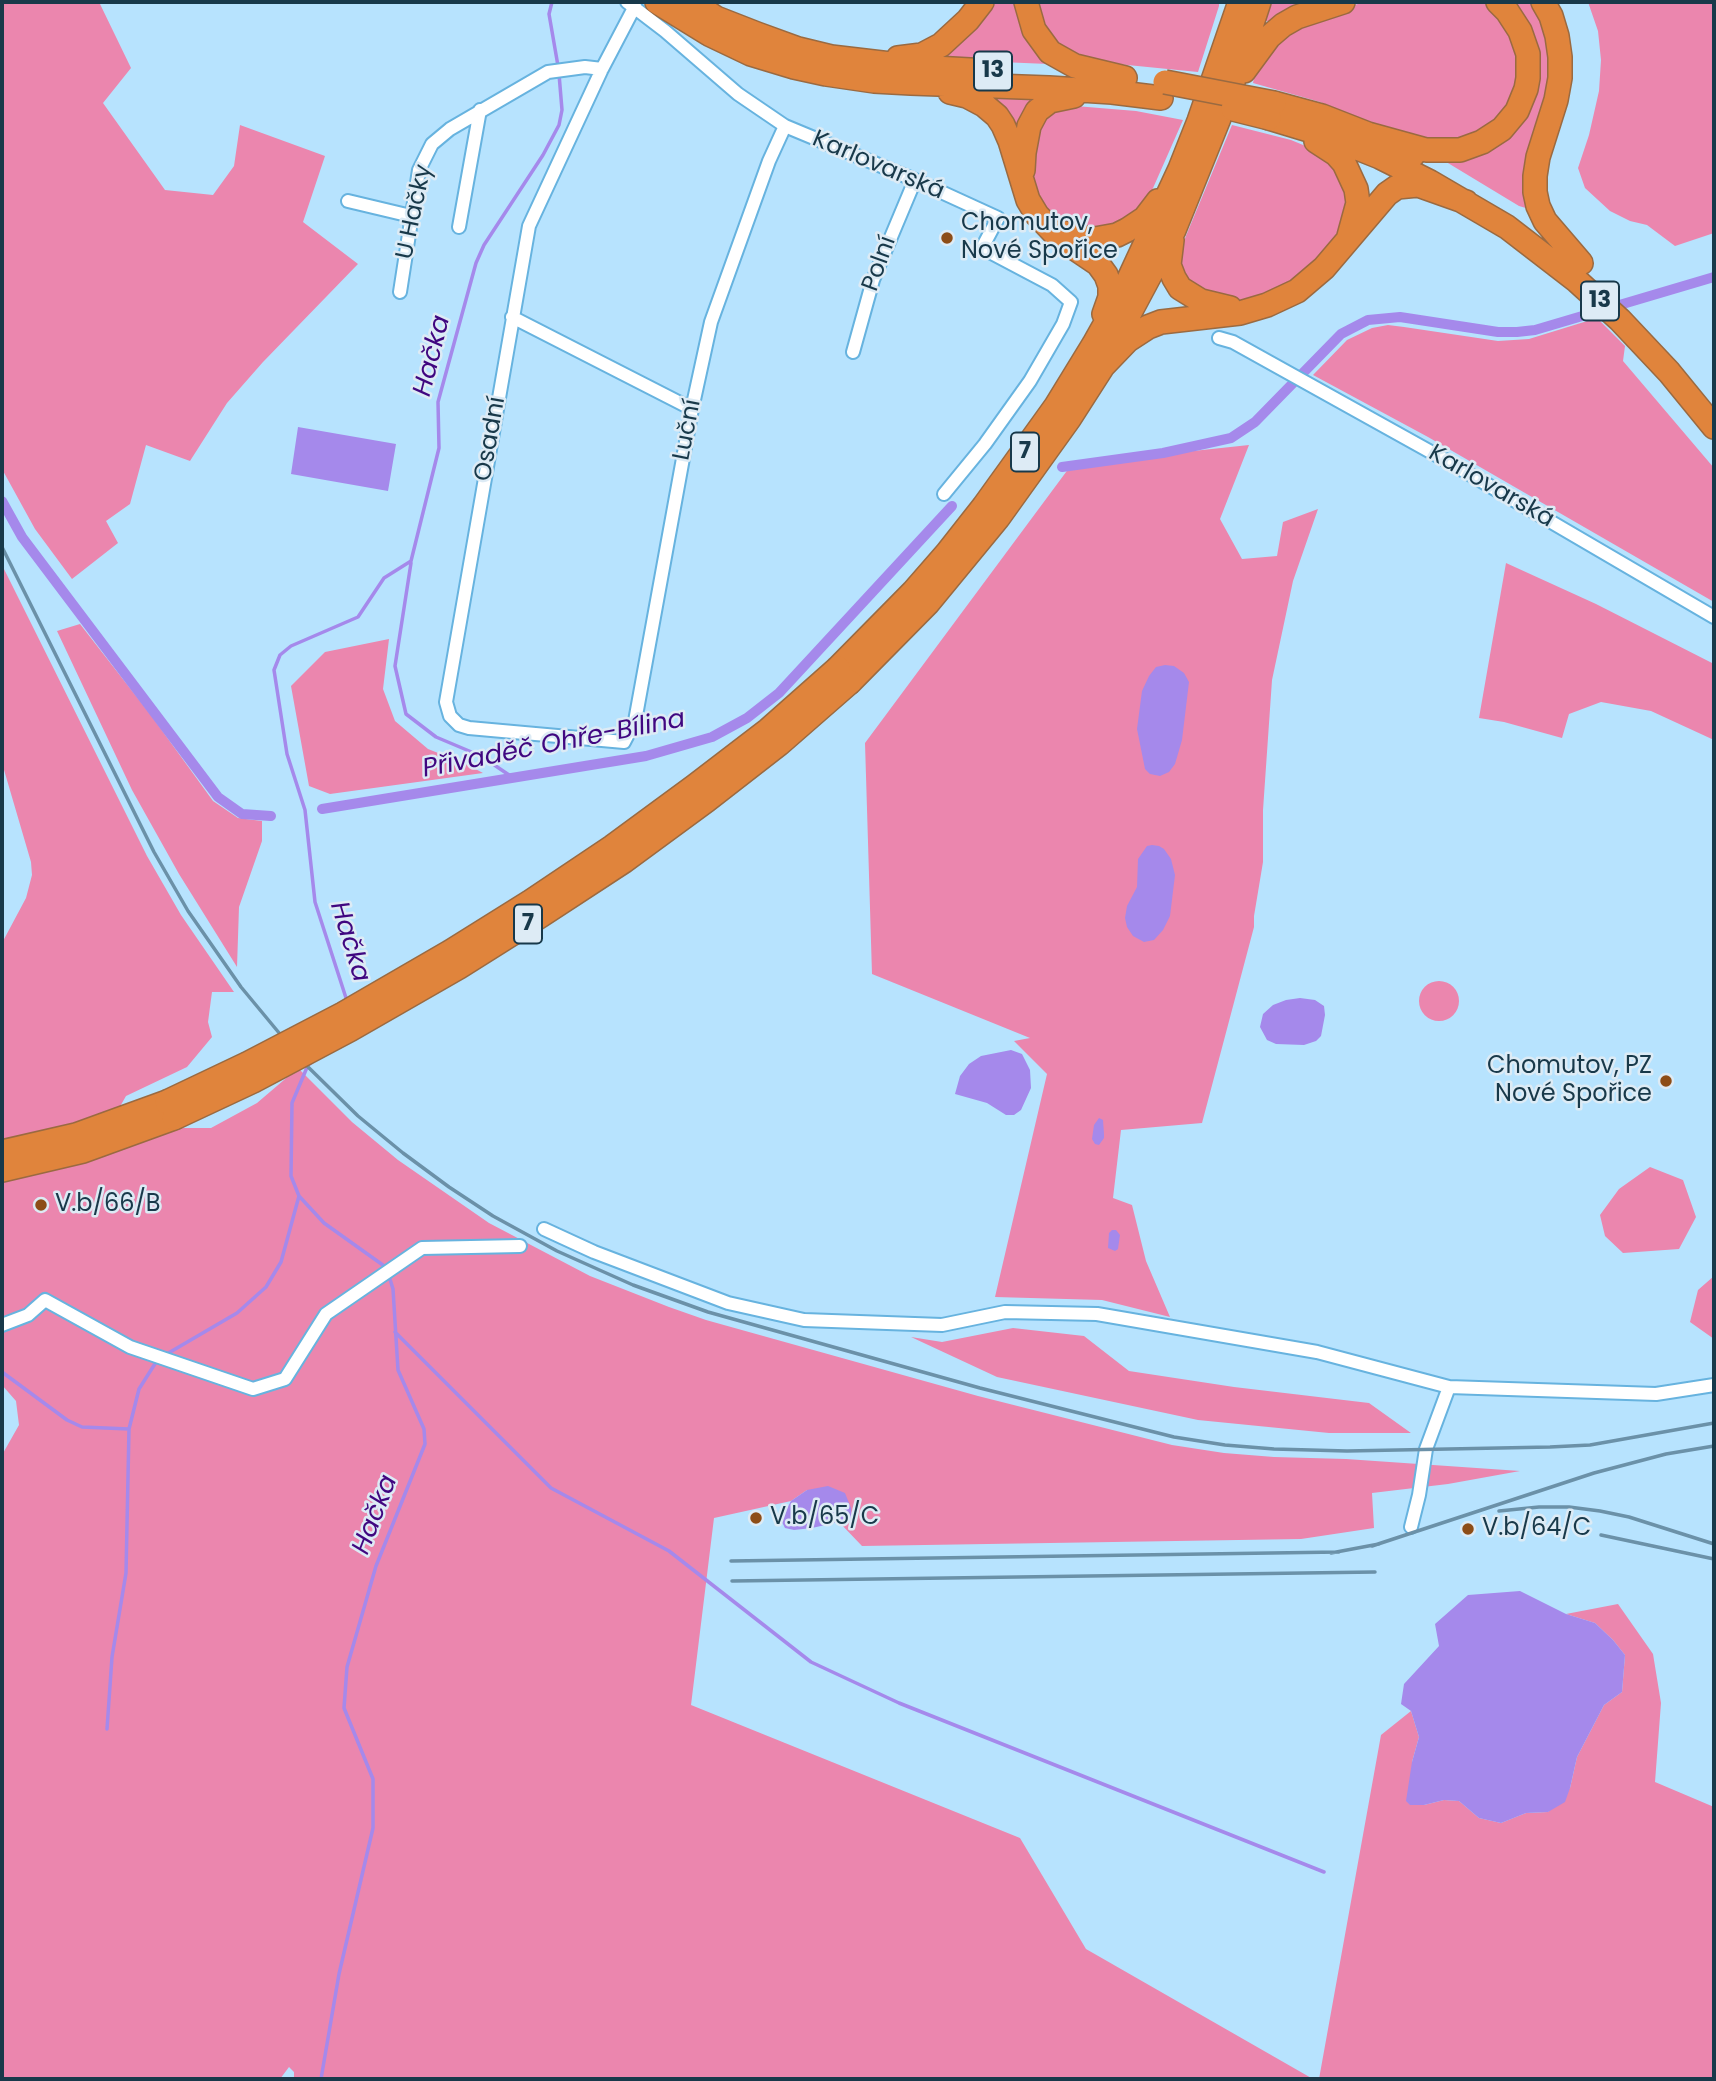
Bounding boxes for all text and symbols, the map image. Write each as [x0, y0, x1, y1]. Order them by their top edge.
road number: 13 [974, 52, 1012, 90]
street label: Karlovarská [808, 125, 948, 207]
street label: U Hačky [391, 162, 439, 262]
place label: Chomutov, Nové Spořice [961, 210, 1118, 266]
marker: Chomutov, Nové Spořice [939, 230, 955, 246]
street label: Polní [857, 233, 903, 295]
road number: 13 [1581, 282, 1619, 320]
water label: Hačka [408, 312, 458, 400]
street label: Osadní [469, 395, 513, 483]
street label: Luční [668, 397, 708, 463]
road number: 7 [1011, 432, 1039, 472]
street label: Karlovarská [1423, 439, 1559, 535]
water label: Přivaděč Ohře-Bílina [420, 704, 688, 786]
water label: Hačka [322, 898, 376, 986]
road number: 7 [514, 904, 542, 944]
place label: Chomutov, PZ Nové Spořice [1487, 1053, 1652, 1109]
marker: Chomutov, PZ Nové Spořice [1658, 1073, 1674, 1089]
place label: V.b/66/B [55, 1191, 161, 1219]
marker: V.b/66/B [33, 1197, 49, 1213]
water label: Hačka [347, 1471, 405, 1559]
place label: V.b/65/C [770, 1504, 879, 1532]
marker: V.b/65/C [748, 1510, 764, 1526]
place label: V.b/64/C [1482, 1515, 1591, 1543]
marker: V.b/64/C [1460, 1521, 1476, 1537]

